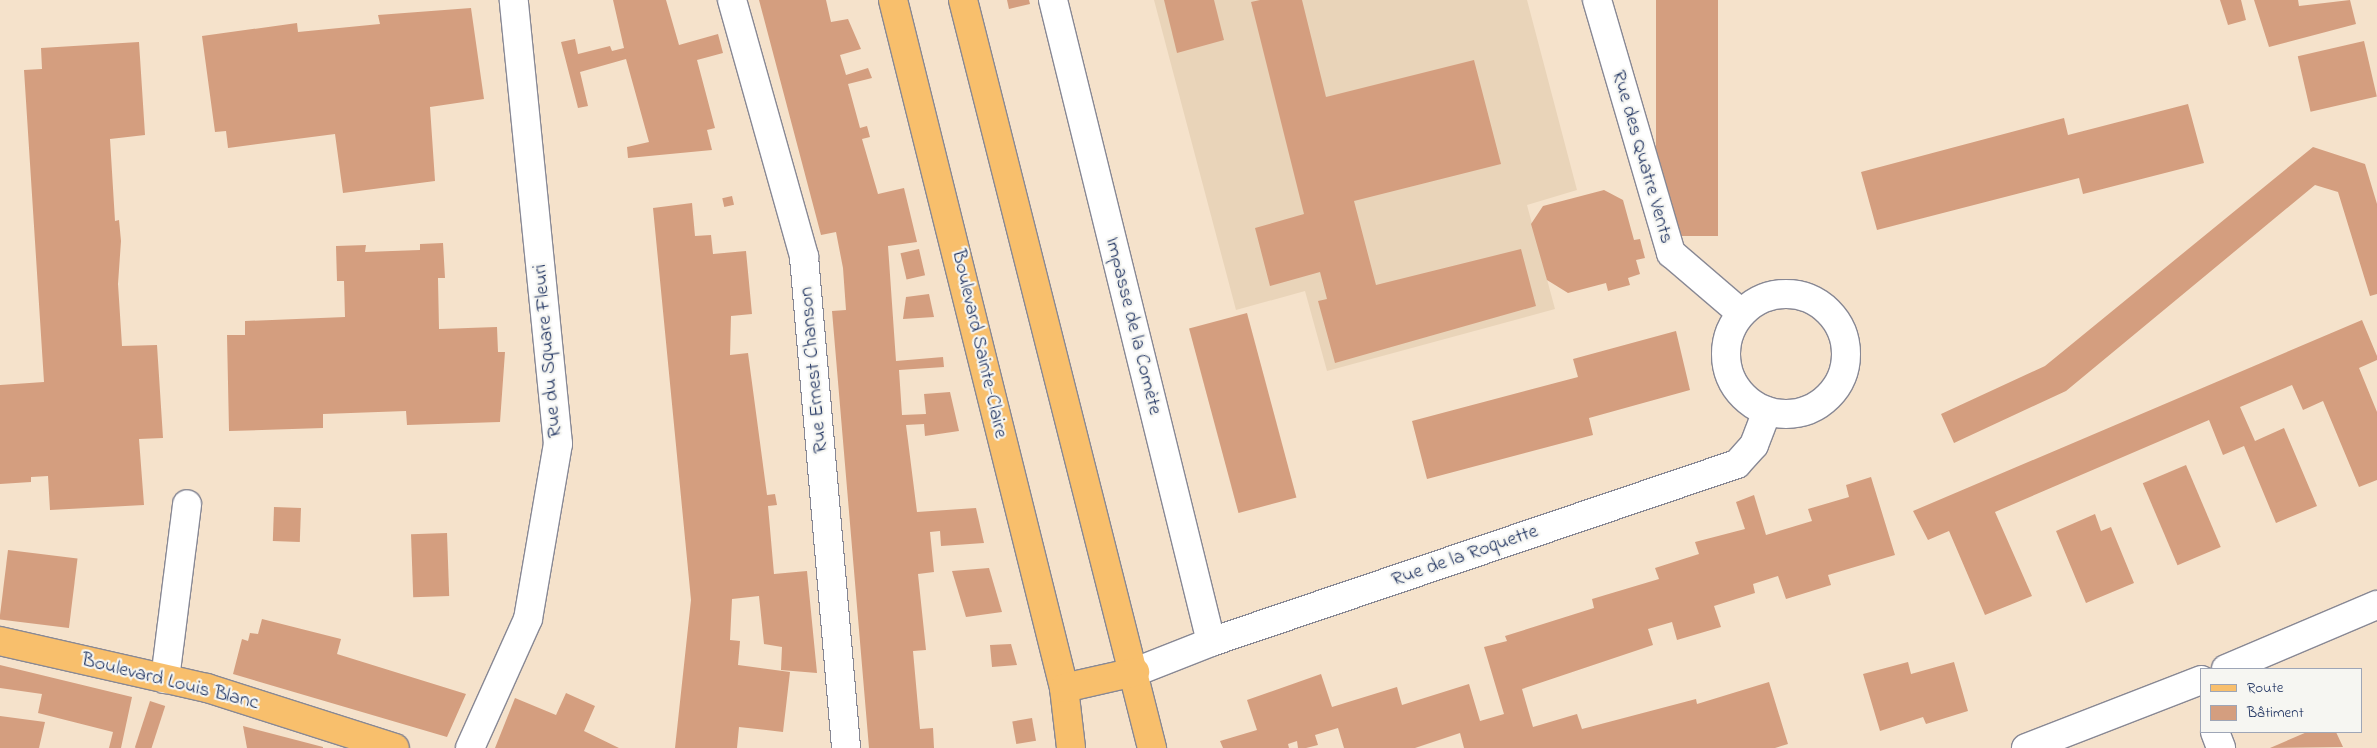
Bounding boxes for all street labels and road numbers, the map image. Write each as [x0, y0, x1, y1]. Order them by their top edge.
street label: Rue des Quatre Vents [1606, 68, 1678, 246]
street label: Impasse de la Comète [1099, 235, 1167, 417]
street label: Boulevard Sainte-Claire [946, 247, 1012, 441]
street label: Rue du Square Fleuri [528, 263, 568, 439]
street label: Rue Ernest Chanson [795, 286, 833, 454]
street label: Rue de la Roquette [1389, 520, 1541, 592]
street label: Boulevard Louis Blanc [79, 648, 261, 716]

